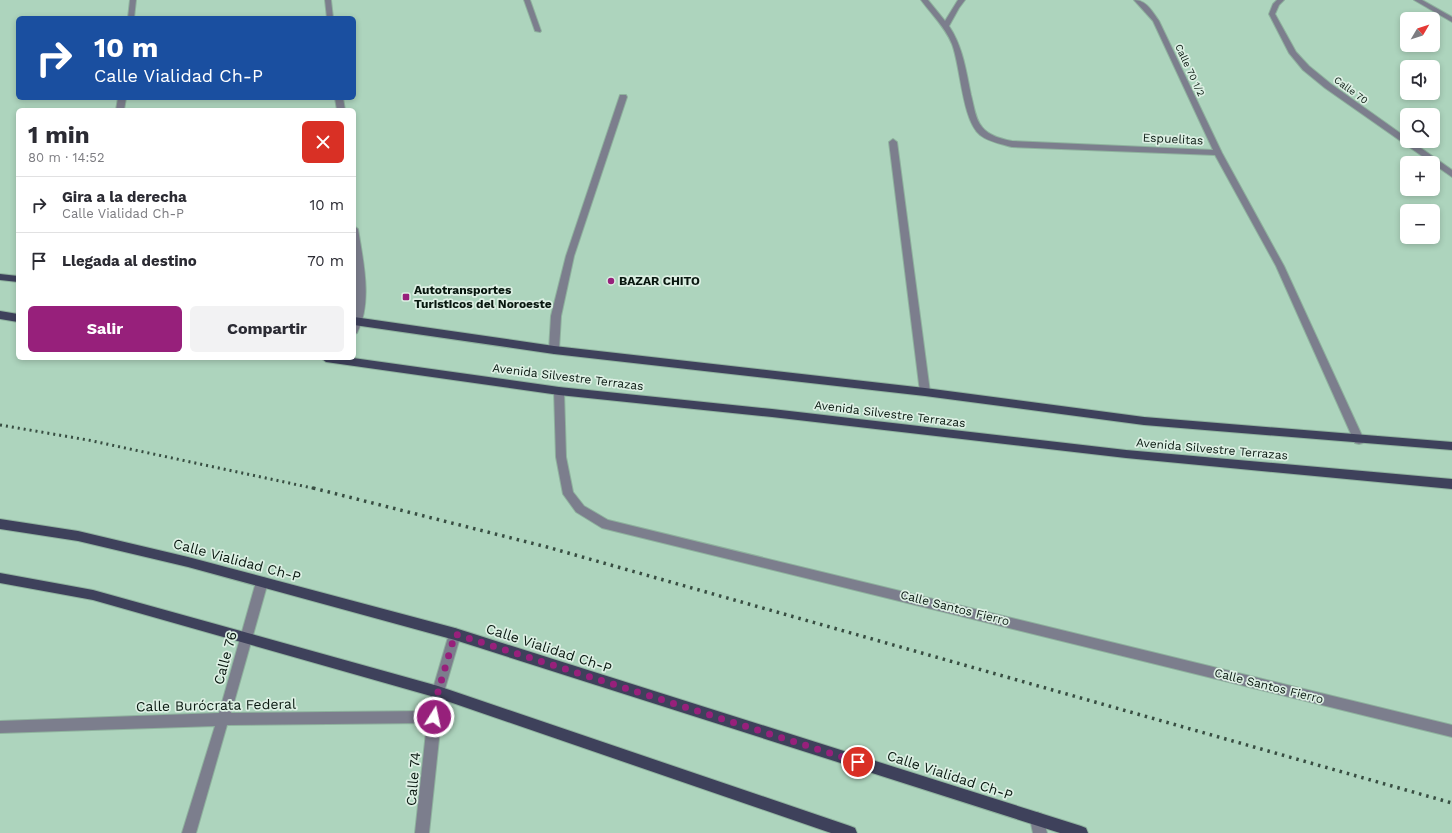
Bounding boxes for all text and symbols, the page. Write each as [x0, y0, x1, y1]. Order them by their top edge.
north arrow [1400, 12, 1440, 52]
map controls [1400, 12, 1440, 244]
text: 10 m [94, 31, 158, 64]
icon: right [28, 32, 80, 84]
street label: Calle 70 1/2 [1173, 42, 1207, 98]
button: sound [1400, 60, 1440, 100]
text: Calle Vialidad Ch-P [94, 65, 263, 86]
street label: Calle 70 [1332, 74, 1370, 106]
button: search [1400, 108, 1440, 148]
text: 1 min [28, 121, 90, 149]
button: close [302, 121, 344, 163]
street label: Espuelitas [1142, 130, 1204, 148]
text: 80 m · 14:52 [28, 150, 104, 165]
button: + [1400, 156, 1440, 196]
text: Gira a la derecha [62, 188, 187, 206]
icon: right [28, 194, 50, 216]
text: 10 m [309, 196, 344, 214]
button: − [1400, 204, 1440, 244]
text: Calle Vialidad Ch-P [62, 206, 184, 221]
icon: arrive [28, 250, 50, 272]
text: Llegada al destino [62, 252, 197, 270]
text: 70 m [307, 252, 344, 270]
place label: BAZAR CHITO [619, 274, 700, 288]
marker: BAZAR CHITO [606, 276, 616, 286]
place label: Autotransportes Turisticos del Noroeste [414, 283, 552, 311]
marker: Autotransportes Turisticos del Noroeste [401, 292, 411, 302]
button: Salir [28, 306, 182, 352]
button: Compartir [190, 306, 344, 352]
street label: Avenida Silvestre Terrazas [492, 361, 644, 393]
street label: Avenida Silvestre Terrazas [814, 398, 966, 430]
street label: Avenida Silvestre Terrazas [1135, 435, 1289, 463]
street label: Calle Vialidad Ch-P [171, 535, 303, 585]
street label: Calle Santos Fierro [899, 588, 1011, 628]
street label: Calle Vialidad Ch-P [484, 620, 614, 676]
street label: Calle 76 [210, 630, 240, 686]
street label: Calle Santos Fierro [1213, 666, 1325, 706]
street label: Calle Burócrata Federal [136, 696, 297, 714]
position arrow [413, 696, 455, 738]
pin [841, 745, 875, 779]
street label: Calle Vialidad Ch-P [885, 747, 1015, 803]
street label: Calle 74 [403, 751, 423, 807]
icon: arrive [847, 751, 869, 773]

